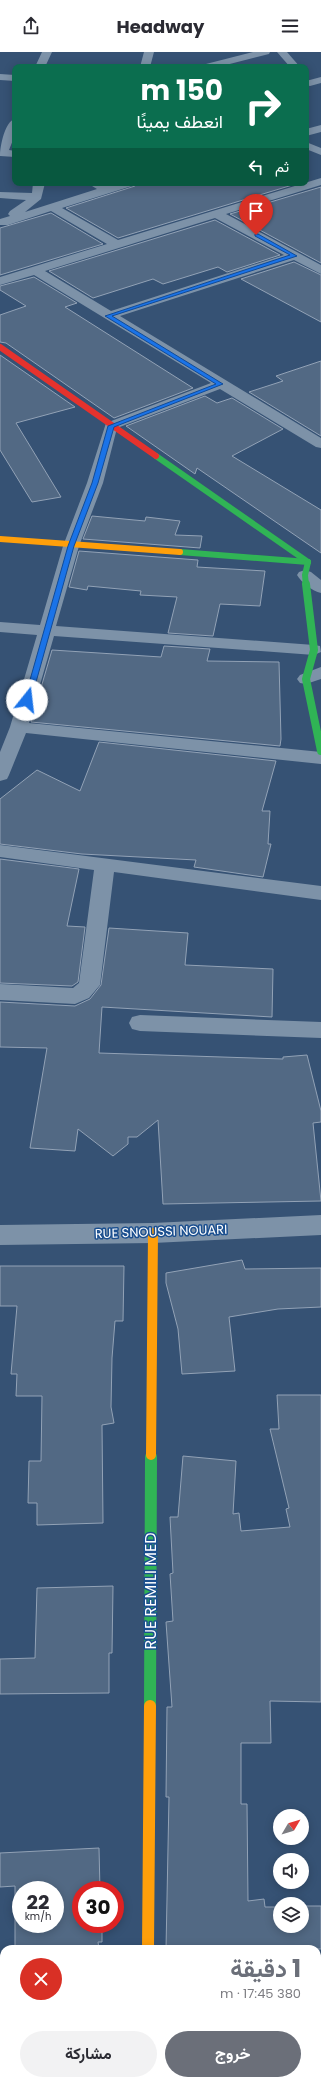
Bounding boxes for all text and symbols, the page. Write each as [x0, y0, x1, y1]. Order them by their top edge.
text: Headway [117, 14, 204, 39]
icon: share [20, 15, 42, 37]
icon: menu [279, 15, 301, 37]
text: 150 m [140, 71, 223, 110]
icon: right [237, 80, 289, 132]
text: انعطف يمينًا [136, 109, 223, 134]
icon: left [245, 156, 267, 178]
text: ثم [275, 156, 289, 177]
pin [239, 194, 273, 235]
icon: arrive [245, 200, 267, 222]
position arrow [6.0, 679, 48.0, 721]
street label: RUE SNOUSSI NOUARI [94, 1220, 228, 1243]
street label: RUE REMILI MED [139, 1532, 162, 1650]
north arrow [273, 1809, 309, 1845]
map controls [273, 1809, 309, 1933]
button: sound [273, 1853, 309, 1889]
speed limit sign: 30 [72, 1881, 124, 1933]
text: 22 [27, 1888, 49, 1916]
button: layers [273, 1897, 309, 1933]
text: km/h [25, 1909, 51, 1924]
text: 1 دقيقة [230, 1952, 301, 1985]
button: close [20, 1958, 62, 2000]
text: 380 m · 17:45 [220, 1984, 301, 2003]
button: مشاركة [20, 2031, 157, 2077]
button: خروج [165, 2031, 301, 2077]

